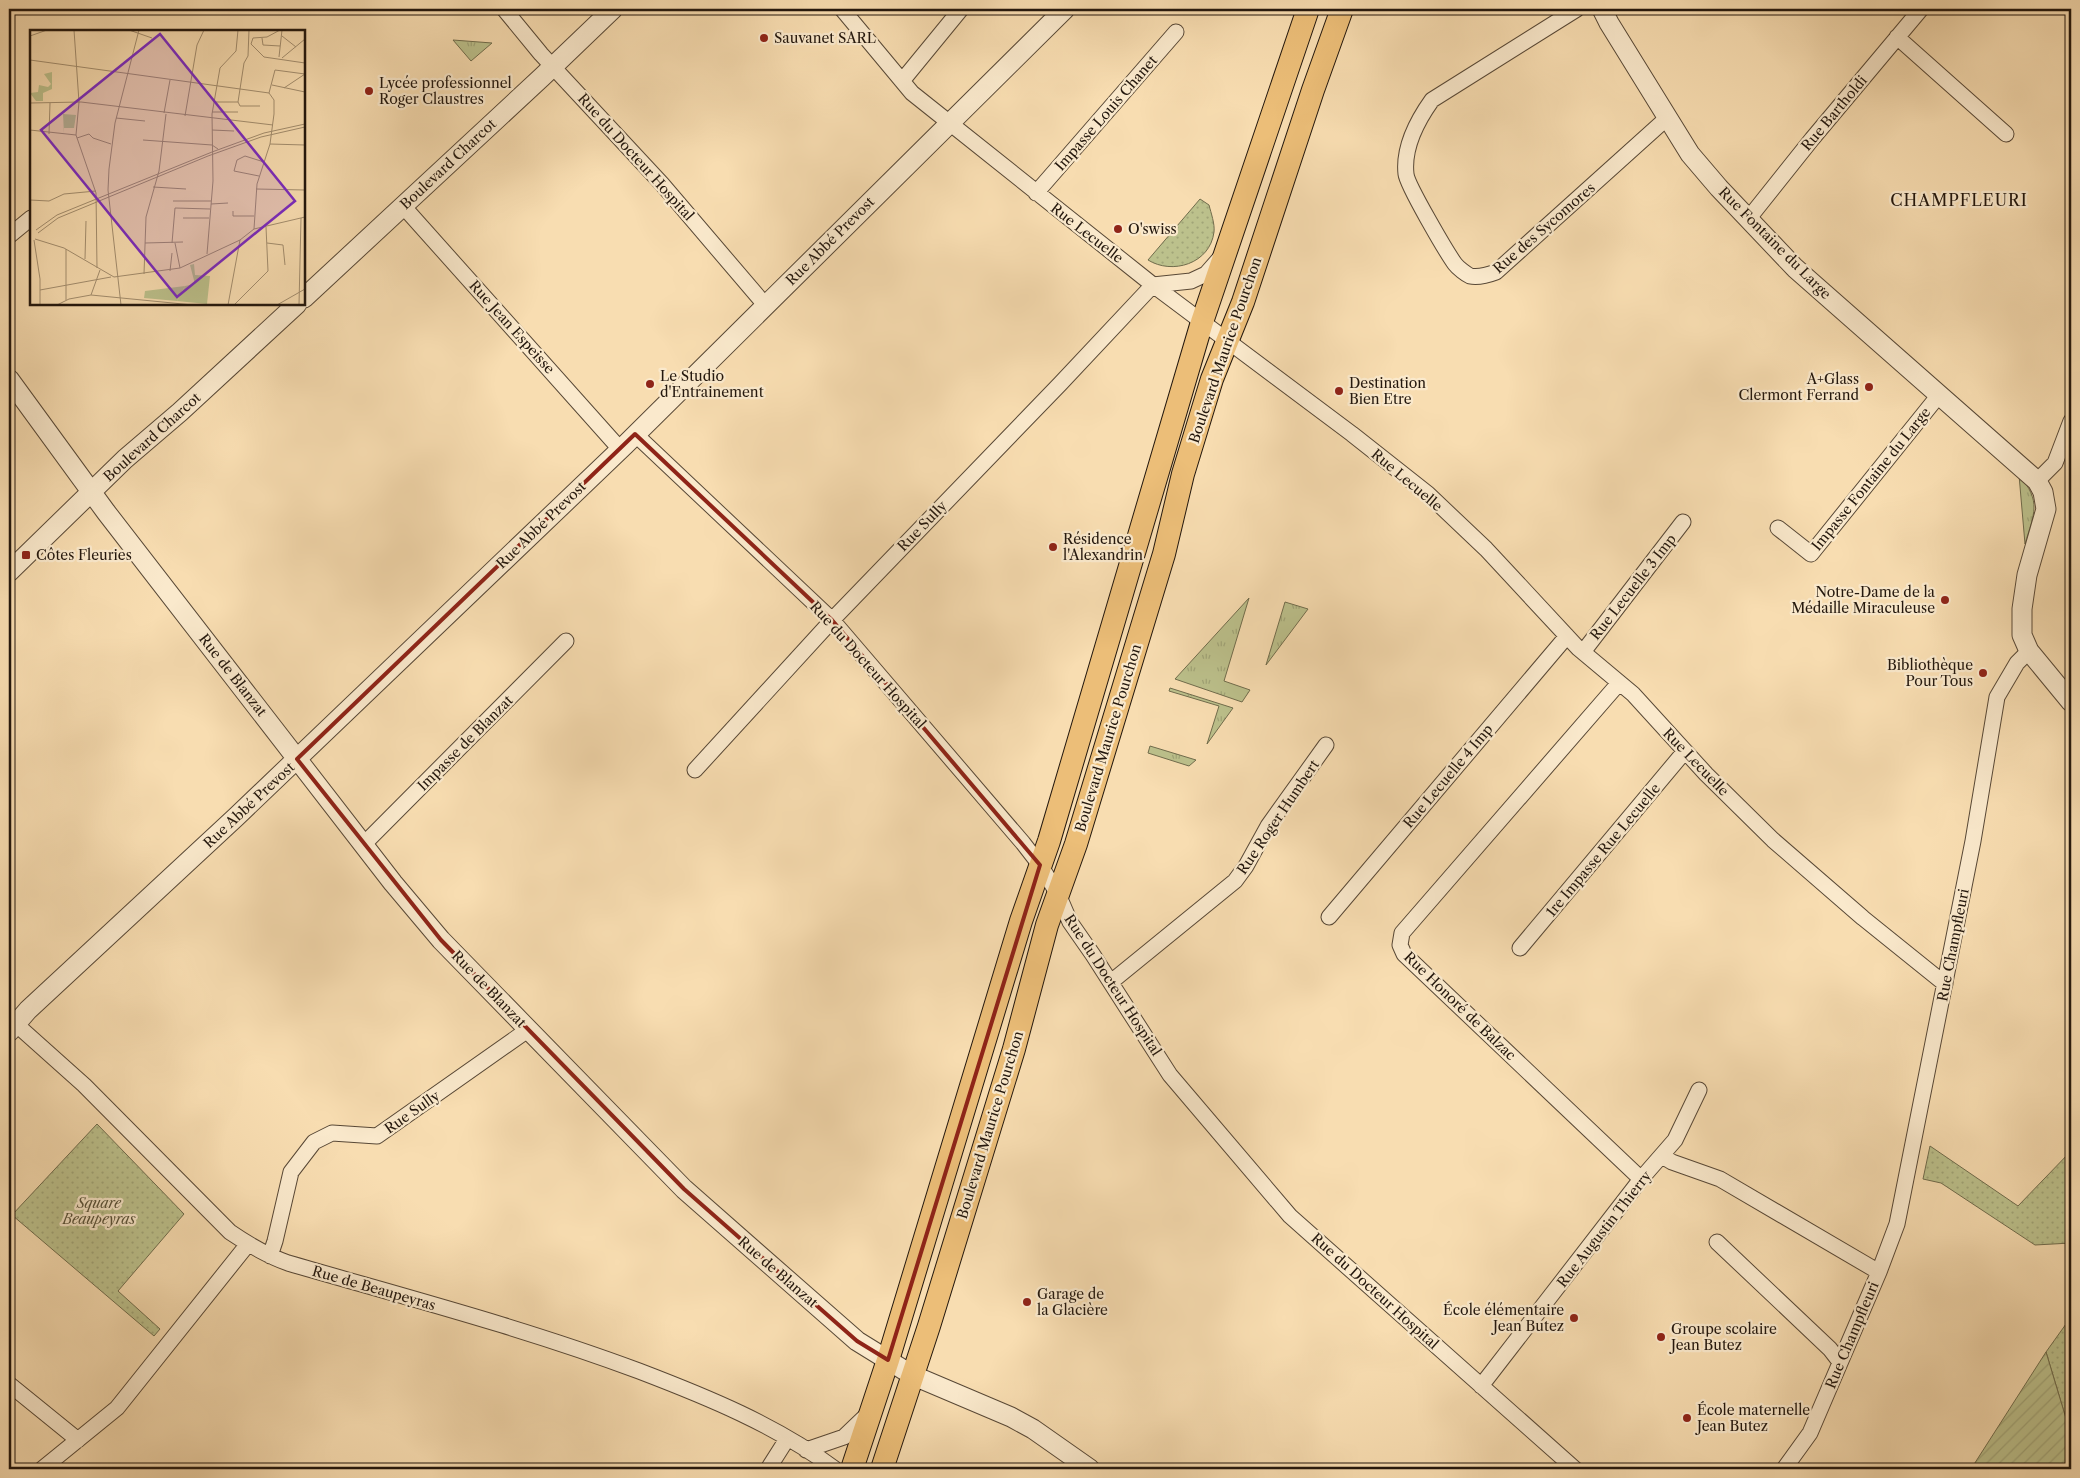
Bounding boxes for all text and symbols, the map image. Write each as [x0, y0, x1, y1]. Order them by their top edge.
place label: Sauvanet SARL [774, 29, 876, 47]
inset map [30, 30, 305, 305]
marker: Sauvanet SARL [758, 32, 770, 44]
street label: Impasse Louis Chanet [1051, 52, 1161, 174]
street label: Rue Bartholdi [1797, 72, 1871, 154]
place label: Lycée professionnel Roger Claustres [379, 74, 512, 108]
marker: Lycée professionnel Roger Claustres [363, 85, 375, 97]
street label: Rue du Docteur Hospital [574, 90, 698, 224]
street label: Boulevard Charcot [396, 115, 500, 213]
street label: Rue des Sycomores [1489, 179, 1599, 277]
street label: Rue Fontaine du Large [1715, 183, 1835, 303]
district label: CHAMPFLEURI [1890, 190, 2028, 210]
street label: Rue Abbé Prevost [782, 193, 878, 289]
street label: Rue Lecuelle [1047, 199, 1127, 267]
place label: O'swiss [1128, 220, 1177, 238]
marker: O'swiss [1112, 223, 1124, 235]
street label: Boulevard Maurice Pourchon [1185, 254, 1265, 445]
street label: Rue Jean Espeisse [465, 277, 559, 378]
place label: Le Studio d'Entrainement [660, 367, 764, 401]
place label: A+Glass Clermont Ferrand [1739, 370, 1859, 404]
place label: Destination Bien Etre [1349, 374, 1426, 408]
marker: Le Studio d'Entrainement [644, 378, 656, 390]
marker: A+Glass Clermont Ferrand [1863, 381, 1875, 393]
marker: Destination Bien Etre [1333, 385, 1345, 397]
street label: Boulevard Charcot [100, 389, 204, 485]
street label: Impasse Fontaine du Large [1808, 404, 1935, 554]
street label: Rue Lecuelle [1368, 445, 1446, 515]
street label: Rue Abbé Prevost [492, 478, 590, 572]
street label: Rue Sully [893, 497, 951, 555]
place label: Résidence l'Alexandrin [1063, 530, 1143, 564]
street label: Rue Lecuelle 3 Imp [1586, 530, 1680, 644]
marker: Résidence l'Alexandrin [1047, 541, 1059, 553]
place label: Côtes Fleuries [36, 546, 132, 564]
marker: Côtes Fleuries [20, 549, 32, 561]
place label: Notre-Dame de la Médaille Miraculeuse [1791, 583, 1936, 617]
marker: Notre-Dame de la Médaille Miraculeuse [1939, 594, 1951, 606]
street label: Rue du Docteur Hospital [806, 598, 930, 732]
street label: Rue de Blanzat [195, 630, 271, 720]
street label: Boulevard Maurice Pourchon [1071, 642, 1145, 834]
place label: Bibliothèque Pour Tous [1887, 656, 1973, 690]
marker: Bibliothèque Pour Tous [1977, 667, 1989, 679]
street label: Impasse de Blanzat [413, 691, 517, 795]
street label: Rue Lecuelle 4 Imp [1399, 720, 1497, 832]
street label: Rue Lecuelle [1659, 724, 1733, 800]
street label: Rue Roger Humbert [1233, 756, 1323, 878]
street label: Rue Abbé Prevost [200, 758, 298, 852]
street label: 1re Impasse Rue Lecuelle [1542, 779, 1664, 920]
street label: Rue Champfleuri [1933, 887, 1973, 1003]
street label: Rue du Docteur Hospital [1060, 911, 1166, 1059]
street label: Rue de Blanzat [448, 947, 530, 1031]
street label: Rue Honoré de Balzac [1400, 948, 1520, 1064]
street label: Boulevard Maurice Pourchon [953, 1029, 1027, 1221]
street label: Rue Sully [381, 1086, 443, 1138]
street label: Rue Augustin Thierry [1553, 1167, 1655, 1291]
park label: Square Beaupeyras [61, 1194, 136, 1228]
street label: Rue du Docteur Hospital [1308, 1229, 1442, 1353]
street label: Rue de Blanzat [734, 1232, 822, 1312]
street label: Rue de Beaupeyras [310, 1262, 438, 1314]
street label: Rue Champfleuri [1821, 1279, 1883, 1391]
place label: Garage de la Glacière [1037, 1285, 1108, 1319]
marker: Garage de la Glacière [1021, 1296, 1033, 1308]
place label: École élémentaire Jean Butez [1443, 1301, 1564, 1335]
marker: École élémentaire Jean Butez [1568, 1312, 1580, 1324]
place label: Groupe scolaire Jean Butez [1669, 1320, 1777, 1354]
marker: Groupe scolaire Jean Butez [1655, 1331, 1667, 1343]
place label: École maternelle Jean Butez [1695, 1401, 1810, 1435]
marker: École maternelle Jean Butez [1681, 1412, 1693, 1424]

